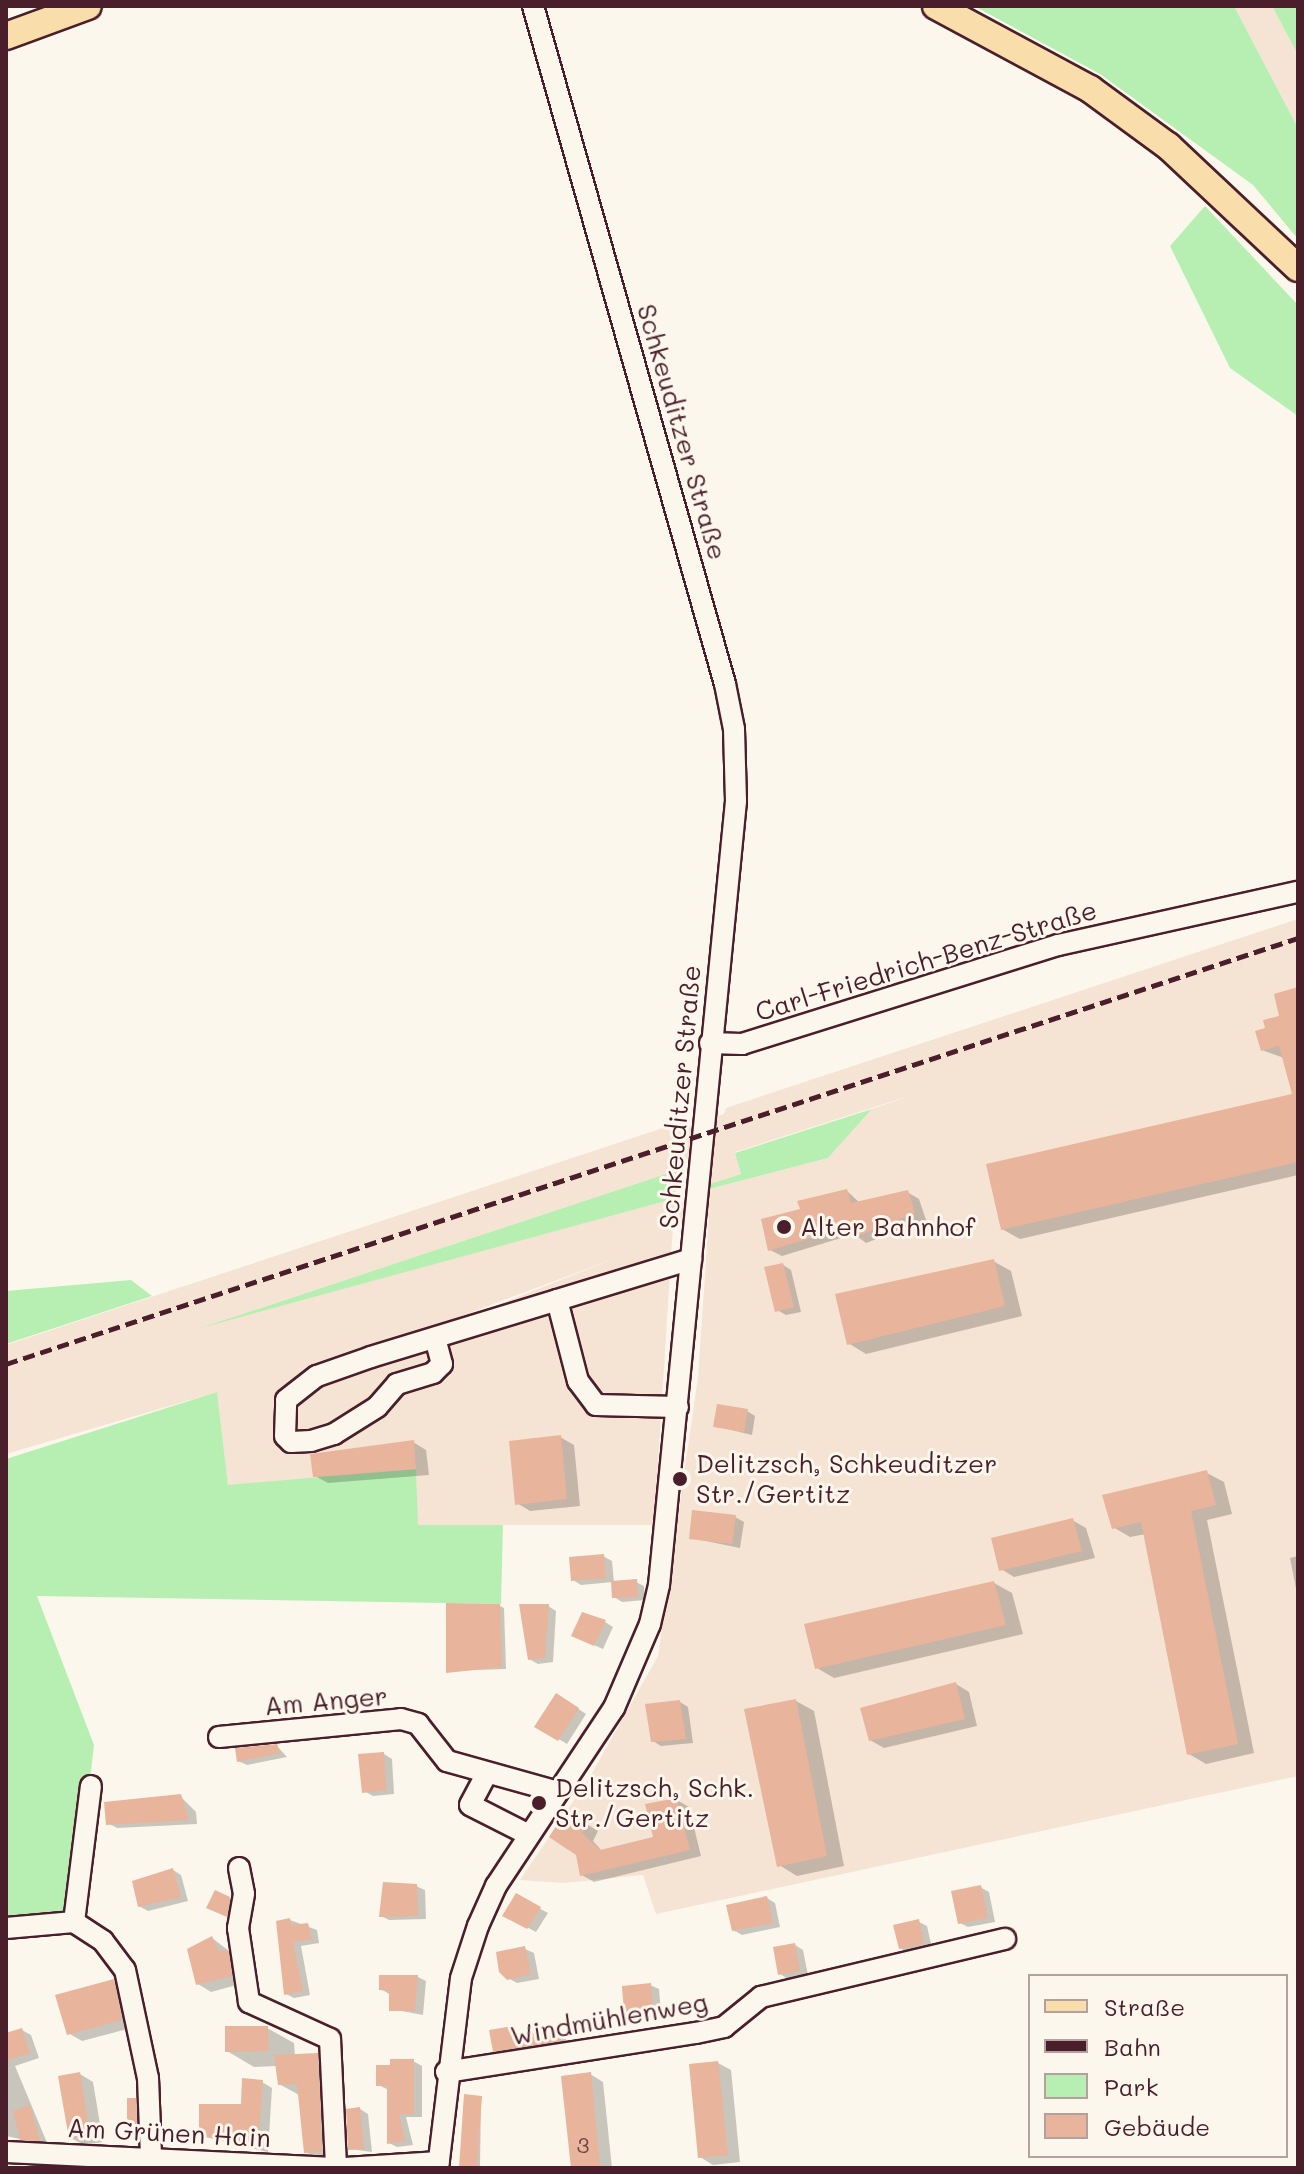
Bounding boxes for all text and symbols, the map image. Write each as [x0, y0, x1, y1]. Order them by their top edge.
street label: Schkeuditzer Straße [631, 301, 733, 563]
street label: Carl-Friedrich-Benz-Straße [752, 894, 1100, 1028]
street label: Schkeuditzer Straße [653, 964, 707, 1230]
place label: Alter Bahnhof [800, 1211, 975, 1243]
marker: Alter Bahnhof [775, 1218, 793, 1236]
place label: Delitzsch, Schkeuditzer Str./Gertitz [696, 1448, 997, 1510]
marker: Delitzsch, Schkeuditzer Str./Gertitz [671, 1470, 689, 1488]
street label: Am Anger [263, 1680, 389, 1722]
place label: Delitzsch, Schk. Str./Gertitz [555, 1772, 754, 1834]
marker: Delitzsch, Schk. Str./Gertitz [530, 1794, 548, 1812]
legend [1028, 1974, 1288, 2158]
street label: Windmühlenweg [508, 1986, 710, 2052]
text: Straße [1104, 1991, 1185, 2022]
text: Bahn [1104, 2031, 1161, 2062]
text: Park [1104, 2071, 1158, 2102]
text: Gebäude [1104, 2111, 1210, 2142]
street label: Am Grünen Hain [66, 2112, 272, 2154]
house number: 3 [577, 2132, 589, 2158]

